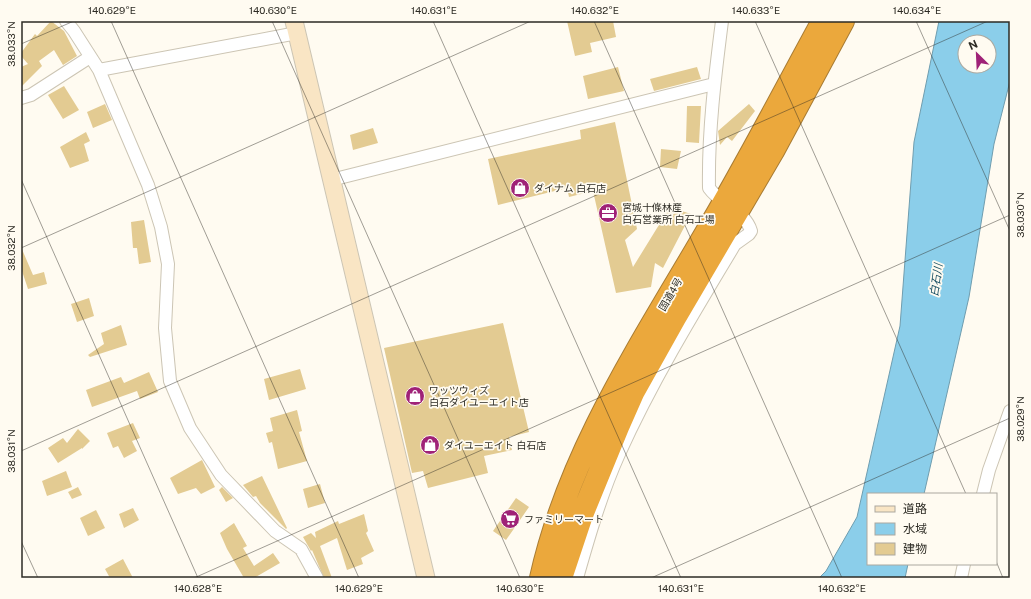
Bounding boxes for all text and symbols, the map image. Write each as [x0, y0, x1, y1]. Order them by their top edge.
text: 140.629°E [88, 4, 136, 16]
text: 140.630°E [249, 4, 297, 16]
text: 140.631°E [411, 4, 457, 16]
text: 140.632°E [571, 4, 619, 16]
text: 140.633°E [732, 4, 780, 16]
text: 140.634°E [893, 4, 941, 16]
text: 38.033°N [5, 21, 17, 67]
north arrow [957, 34, 997, 74]
text: N [967, 38, 979, 52]
shop icon: ダイナム 白石店 [509, 177, 531, 199]
place label: ダイナム 白石店 [534, 182, 606, 194]
text: 38.030°N [1014, 192, 1026, 238]
place label: 宮城十條林産 白石営業所 白石工場 [622, 201, 714, 225]
office icon: 宮城十條林産 白石営業所 白石工場 [597, 202, 619, 224]
text: 38.032°N [5, 225, 17, 271]
water label: 白石川 [928, 262, 944, 297]
street label: 国道4号 [656, 275, 684, 313]
place label: ワッツウィズ 白石ダイユーエイト店 [429, 384, 529, 408]
shop icon: ワッツウィズ 白石ダイユーエイト店 [404, 385, 426, 407]
text: 38.029°N [1014, 396, 1026, 442]
text: 38.031°N [5, 429, 17, 473]
shop icon: ダイユーエイト 白石店 [419, 434, 441, 456]
place label: ダイユーエイト 白石店 [444, 439, 546, 451]
legend [867, 493, 997, 565]
text: 道路 [903, 502, 927, 516]
supermarket icon: ファミリーマート [499, 508, 521, 530]
place label: ファミリーマート [524, 513, 604, 525]
text: 水域 [903, 522, 927, 536]
text: 建物 [903, 542, 927, 556]
text: 140.628°E [174, 582, 222, 594]
text: 140.629°E [335, 582, 383, 594]
text: 140.630°E [496, 582, 544, 594]
text: 140.631°E [658, 582, 704, 594]
text: 140.632°E [818, 582, 866, 594]

